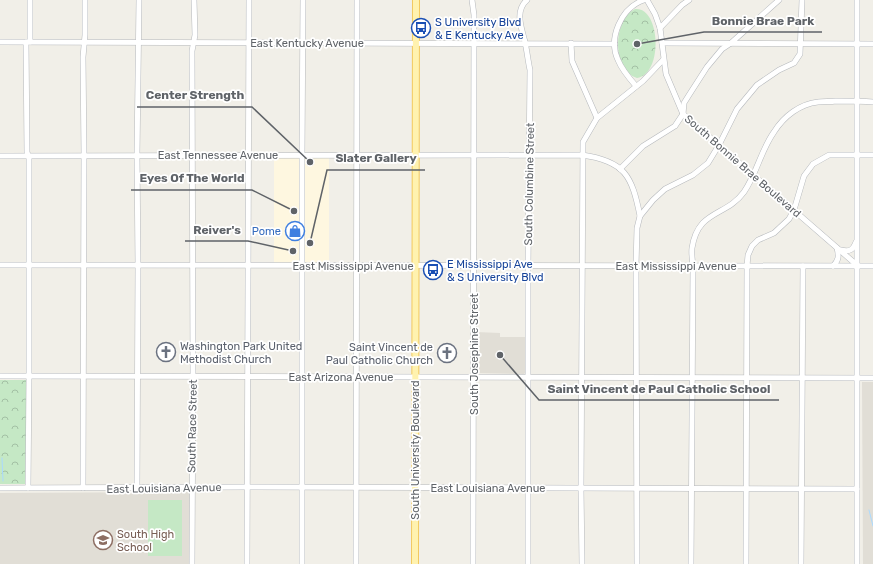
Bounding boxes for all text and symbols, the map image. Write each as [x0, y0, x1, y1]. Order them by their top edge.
callout: Bonnie Brae Park [704, 8, 822, 32]
text: Bonnie Brae Park [712, 14, 814, 28]
place label: S University Blvd & E Kentucky Ave [435, 16, 524, 42]
bus stop icon: S University Blvd & E Kentucky Ave [410, 17, 432, 39]
street label: East Kentucky Avenue [250, 37, 364, 50]
callout: Center Strength [137, 83, 252, 107]
text: Center Strength [146, 88, 244, 102]
street label: South Bonnie Brae Boulevard [682, 112, 803, 220]
street label: South Columbine Street [522, 122, 537, 245]
callout: Slater Gallery [327, 146, 425, 170]
street label: East Tennessee Avenue [158, 149, 278, 162]
text: Slater Gallery [335, 151, 417, 165]
callout: Eyes Of The World [131, 166, 252, 190]
text: Eyes Of The World [140, 171, 245, 185]
callout: Reiver's [185, 217, 248, 241]
shop icon: Pome [284, 220, 306, 242]
text: Reiver's [193, 223, 241, 237]
place label: Pome [252, 225, 281, 238]
place label: E Mississippi Ave & S University Blvd [447, 258, 544, 284]
bus stop icon: E Mississippi Ave & S University Blvd [422, 259, 444, 281]
street label: East Mississippi Avenue [292, 260, 414, 273]
street label: East Mississippi Avenue [615, 260, 737, 273]
street label: South Josephine Street [468, 292, 481, 415]
place label: Washington Park United Methodist Church [180, 340, 302, 366]
church icon: Washington Park United Methodist Church [155, 341, 177, 363]
place label: Saint Vincent de Paul Catholic Church [326, 341, 433, 367]
church icon: Saint Vincent de Paul Catholic Church [436, 342, 458, 364]
street label: East Arizona Avenue [289, 371, 393, 384]
callout: Saint Vincent de Paul Catholic School [539, 376, 779, 400]
street label: South Race Street [185, 378, 200, 473]
street label: South University Boulevard [409, 380, 422, 520]
text: Saint Vincent de Paul Catholic School [548, 382, 770, 396]
street label: East Louisiana Avenue [106, 481, 222, 496]
street label: East Louisiana Avenue [430, 482, 546, 495]
place label: South High School [117, 528, 174, 554]
school or university icon: South High School [92, 529, 114, 551]

